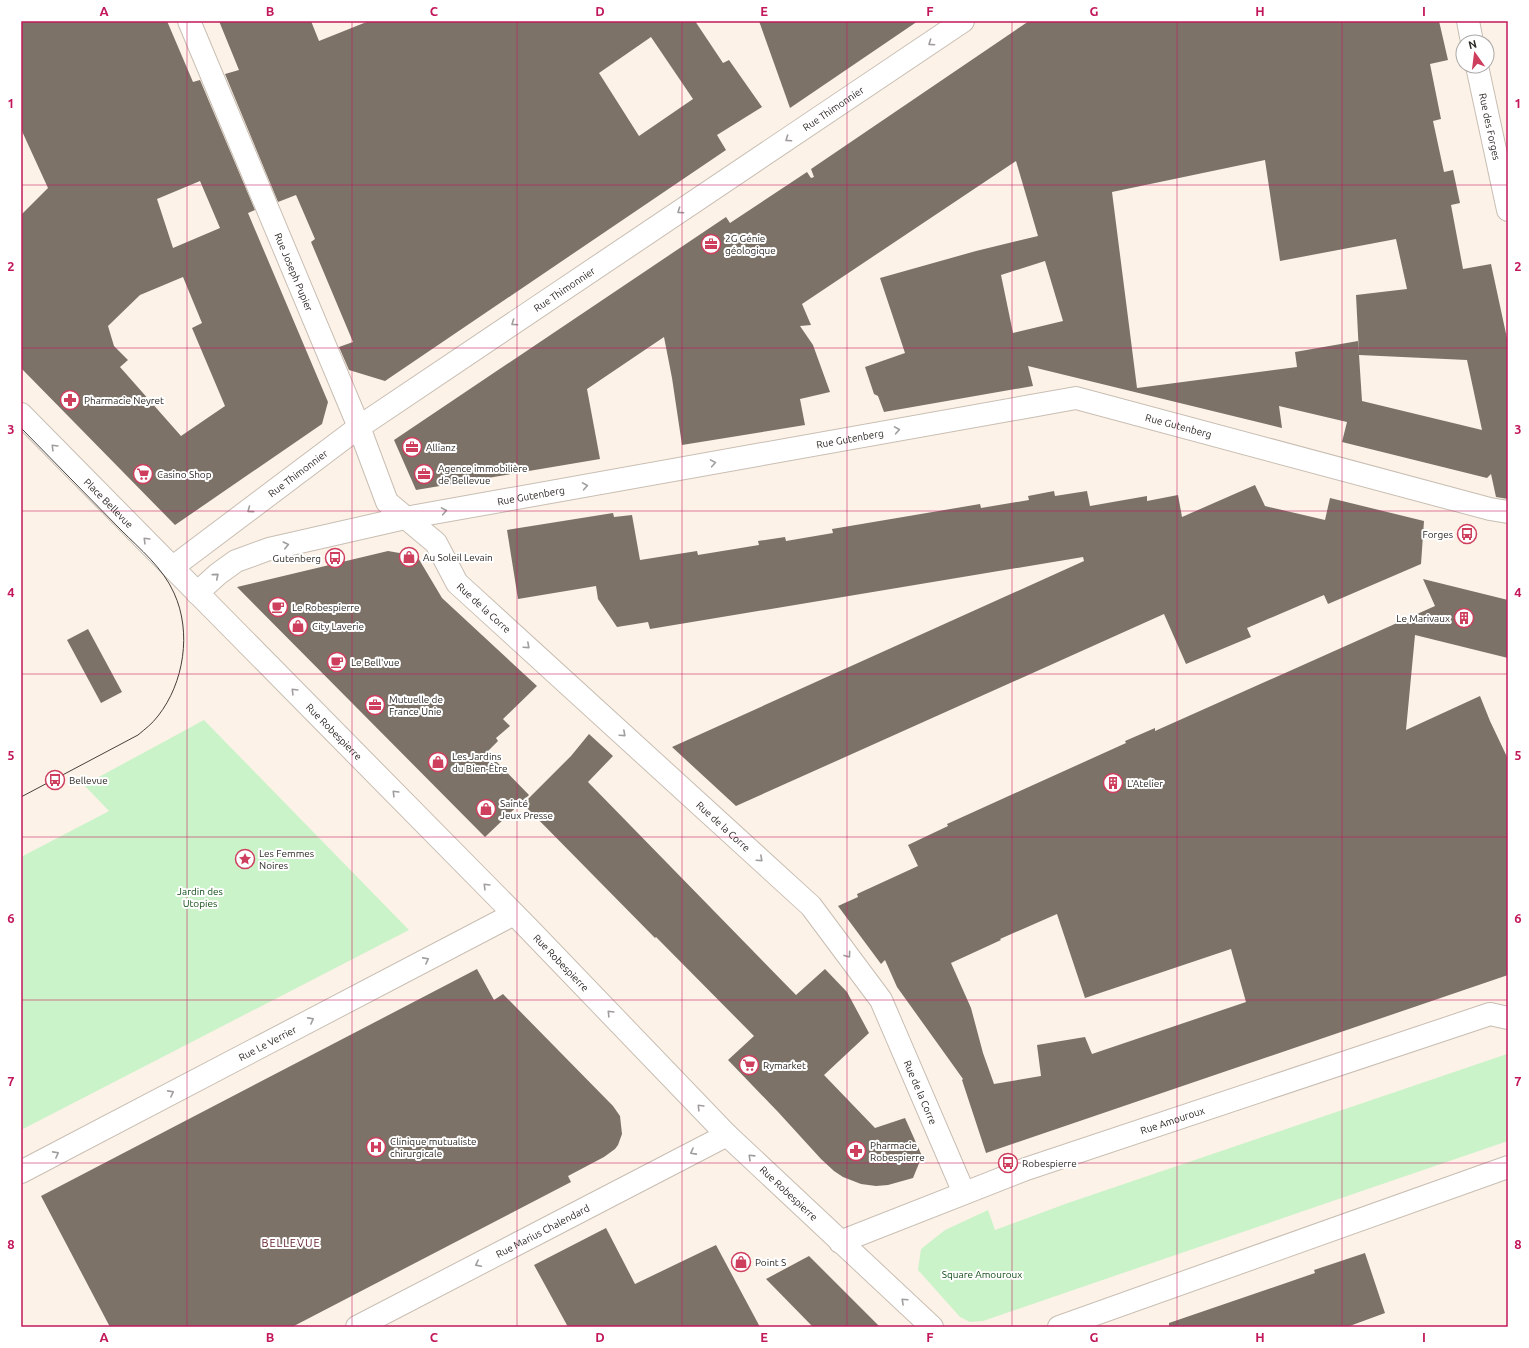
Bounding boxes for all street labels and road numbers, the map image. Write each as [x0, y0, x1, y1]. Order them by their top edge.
street label: Rue Thimonnier [801, 84, 866, 133]
street label: Rue des Forges [1477, 92, 1502, 161]
street label: Rue Joseph Pupier [272, 231, 315, 313]
street label: Rue Thimonnier [532, 265, 597, 314]
street label: Rue Gutenberg [1144, 412, 1213, 440]
street label: Rue Gutenberg [815, 428, 884, 450]
street label: Rue Thimonnier [266, 448, 330, 499]
street label: Place Bellevue [82, 476, 135, 530]
street label: Rue Gutenberg [496, 485, 566, 507]
street label: Rue de la Corre [455, 581, 513, 635]
street label: Rue Robespierre [304, 701, 364, 762]
street label: Rue de la Corre [694, 799, 752, 854]
street label: Rue Robespierre [531, 932, 591, 994]
street label: Rue Le Verrier [237, 1024, 298, 1063]
street label: Rue de la Corre [902, 1059, 939, 1126]
street label: Rue Amouroux [1139, 1105, 1206, 1136]
street label: Rue Robespierre [758, 1164, 820, 1223]
street label: Rue Marius Chalendard [494, 1202, 591, 1260]

